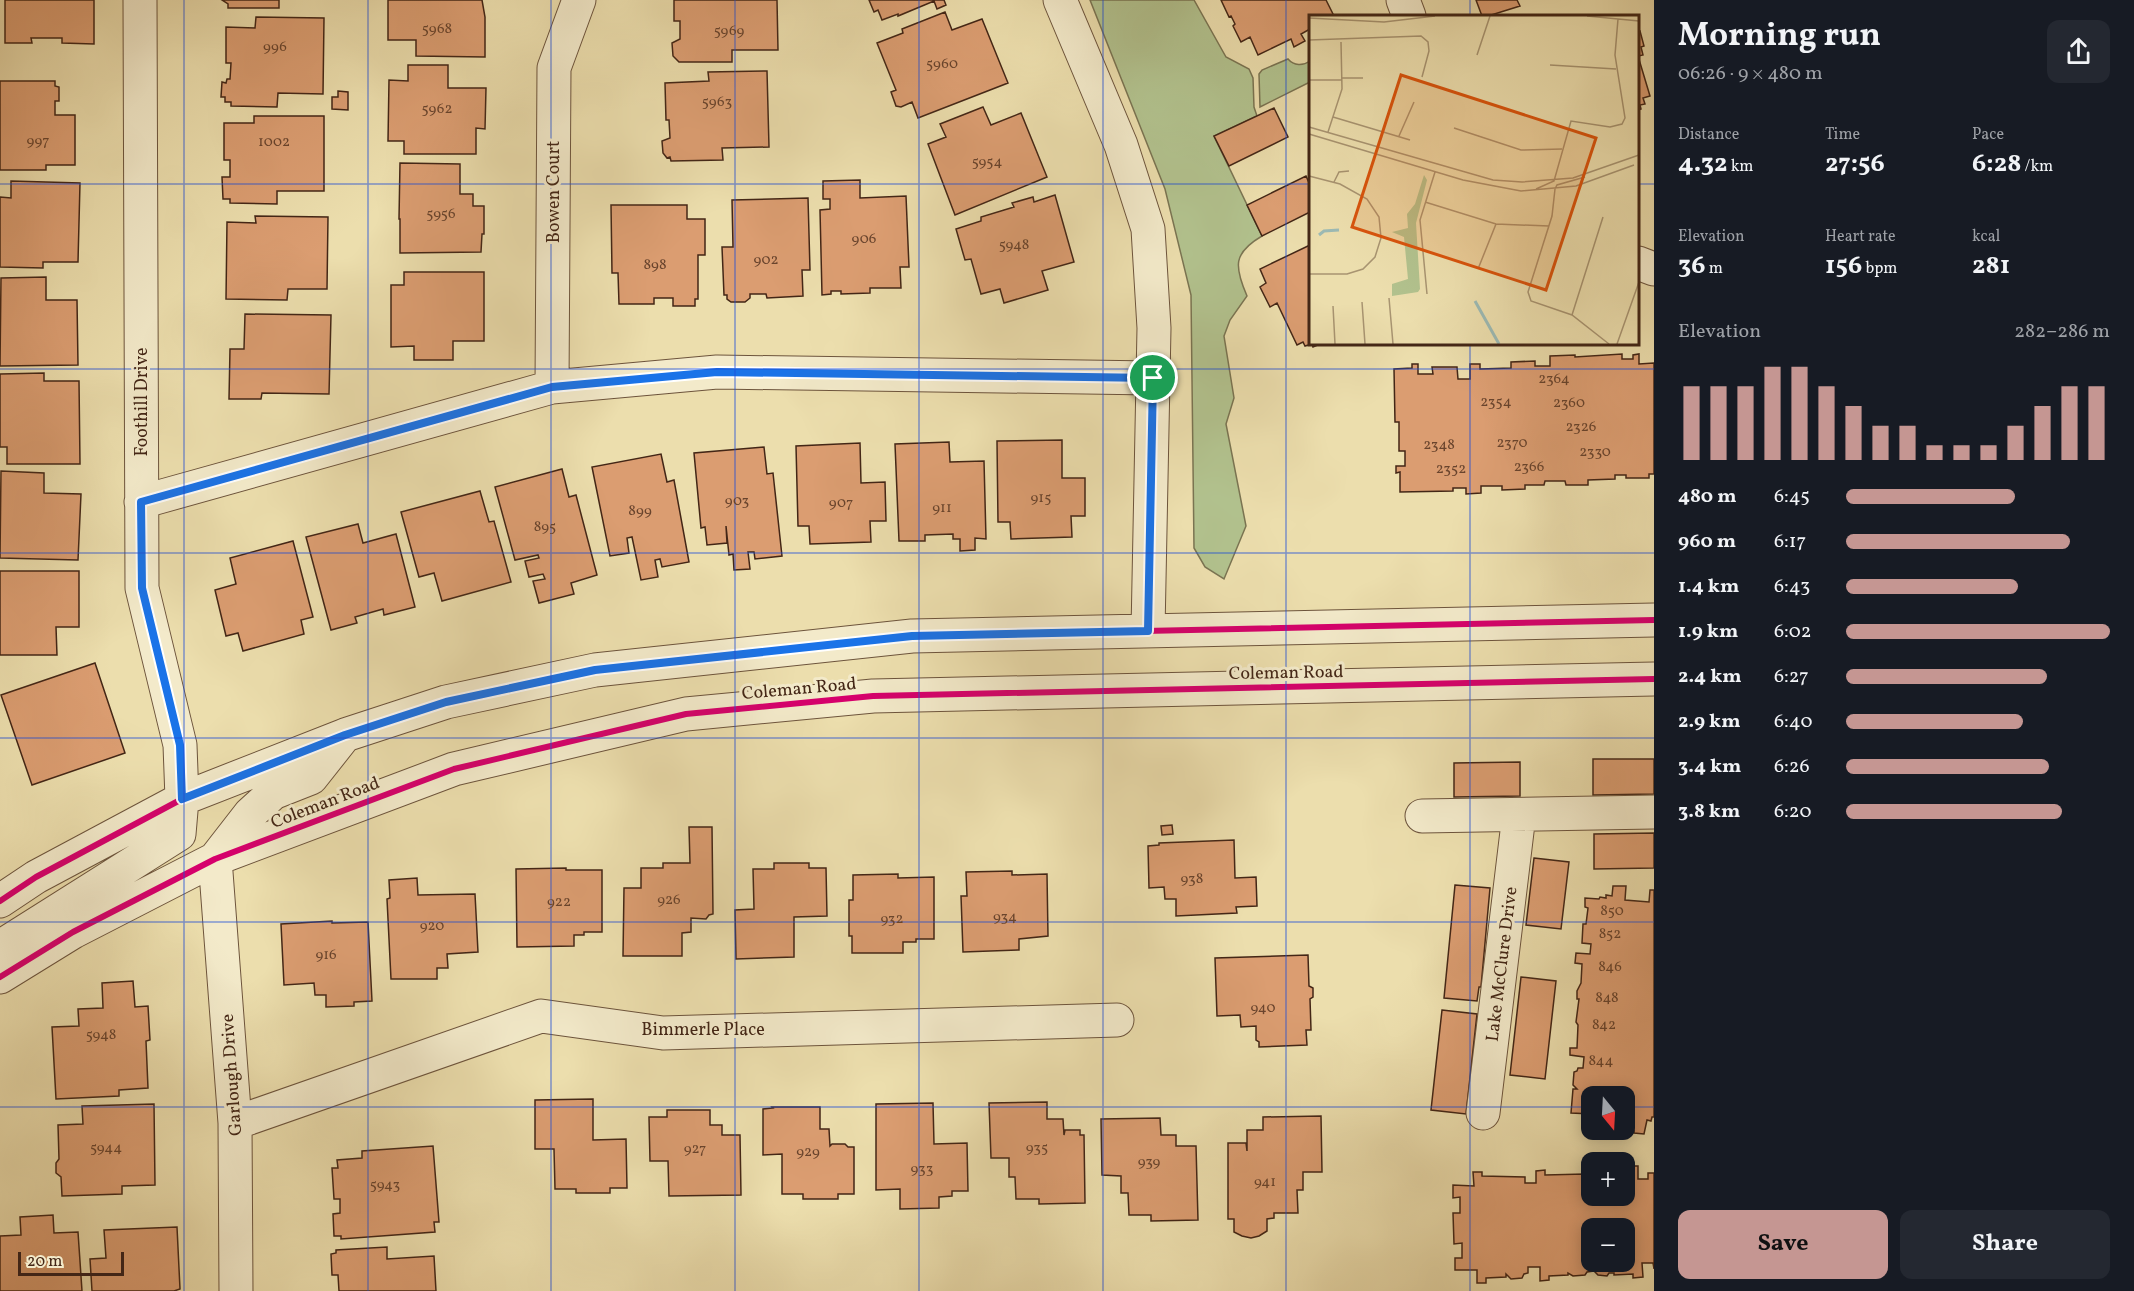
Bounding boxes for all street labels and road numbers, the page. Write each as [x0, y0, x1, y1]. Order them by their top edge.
street label: Bowen Court [542, 141, 567, 243]
street label: Foothill Drive [130, 347, 155, 457]
street label: Coleman Road [1228, 660, 1344, 687]
street label: Coleman Road [741, 672, 857, 707]
street label: Coleman Road [267, 771, 384, 836]
street label: Lake McClure Drive [1481, 885, 1524, 1043]
street label: Garlough Drive [216, 1013, 249, 1137]
street label: Bimmerle Place [641, 1018, 765, 1043]

